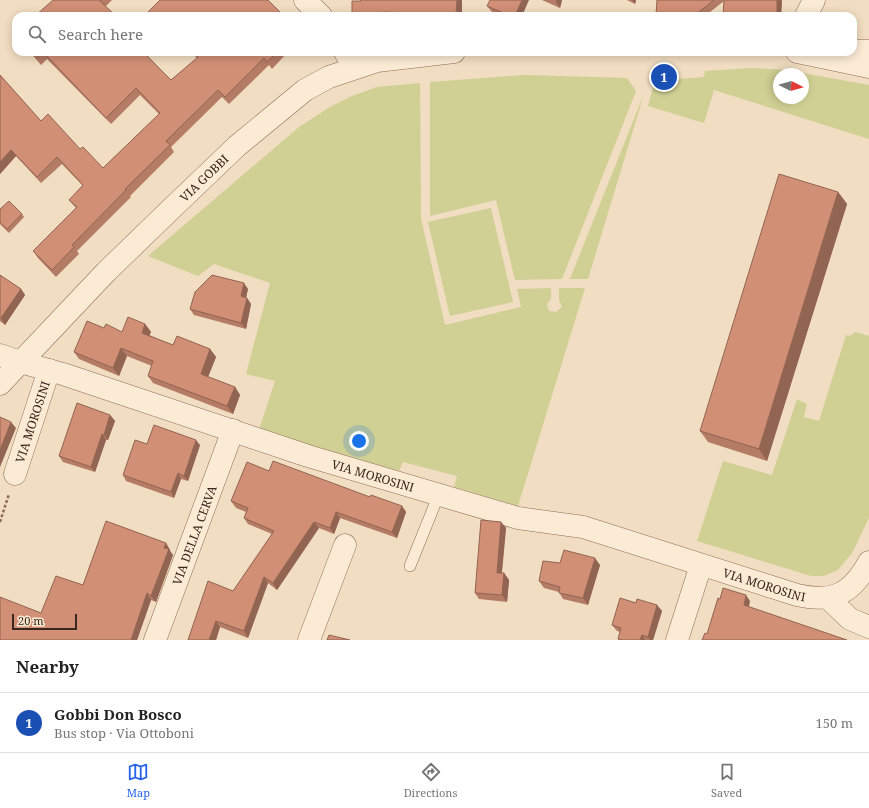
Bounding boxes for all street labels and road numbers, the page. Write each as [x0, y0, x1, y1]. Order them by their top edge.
street label: VIA GOBBI [176, 150, 232, 205]
street label: VIA MOROSINI [11, 379, 53, 465]
street label: VIA MOROSINI [330, 455, 416, 495]
street label: VIA DELLA CERVA [168, 482, 220, 587]
street label: VIA MOROSINI [721, 564, 807, 605]

